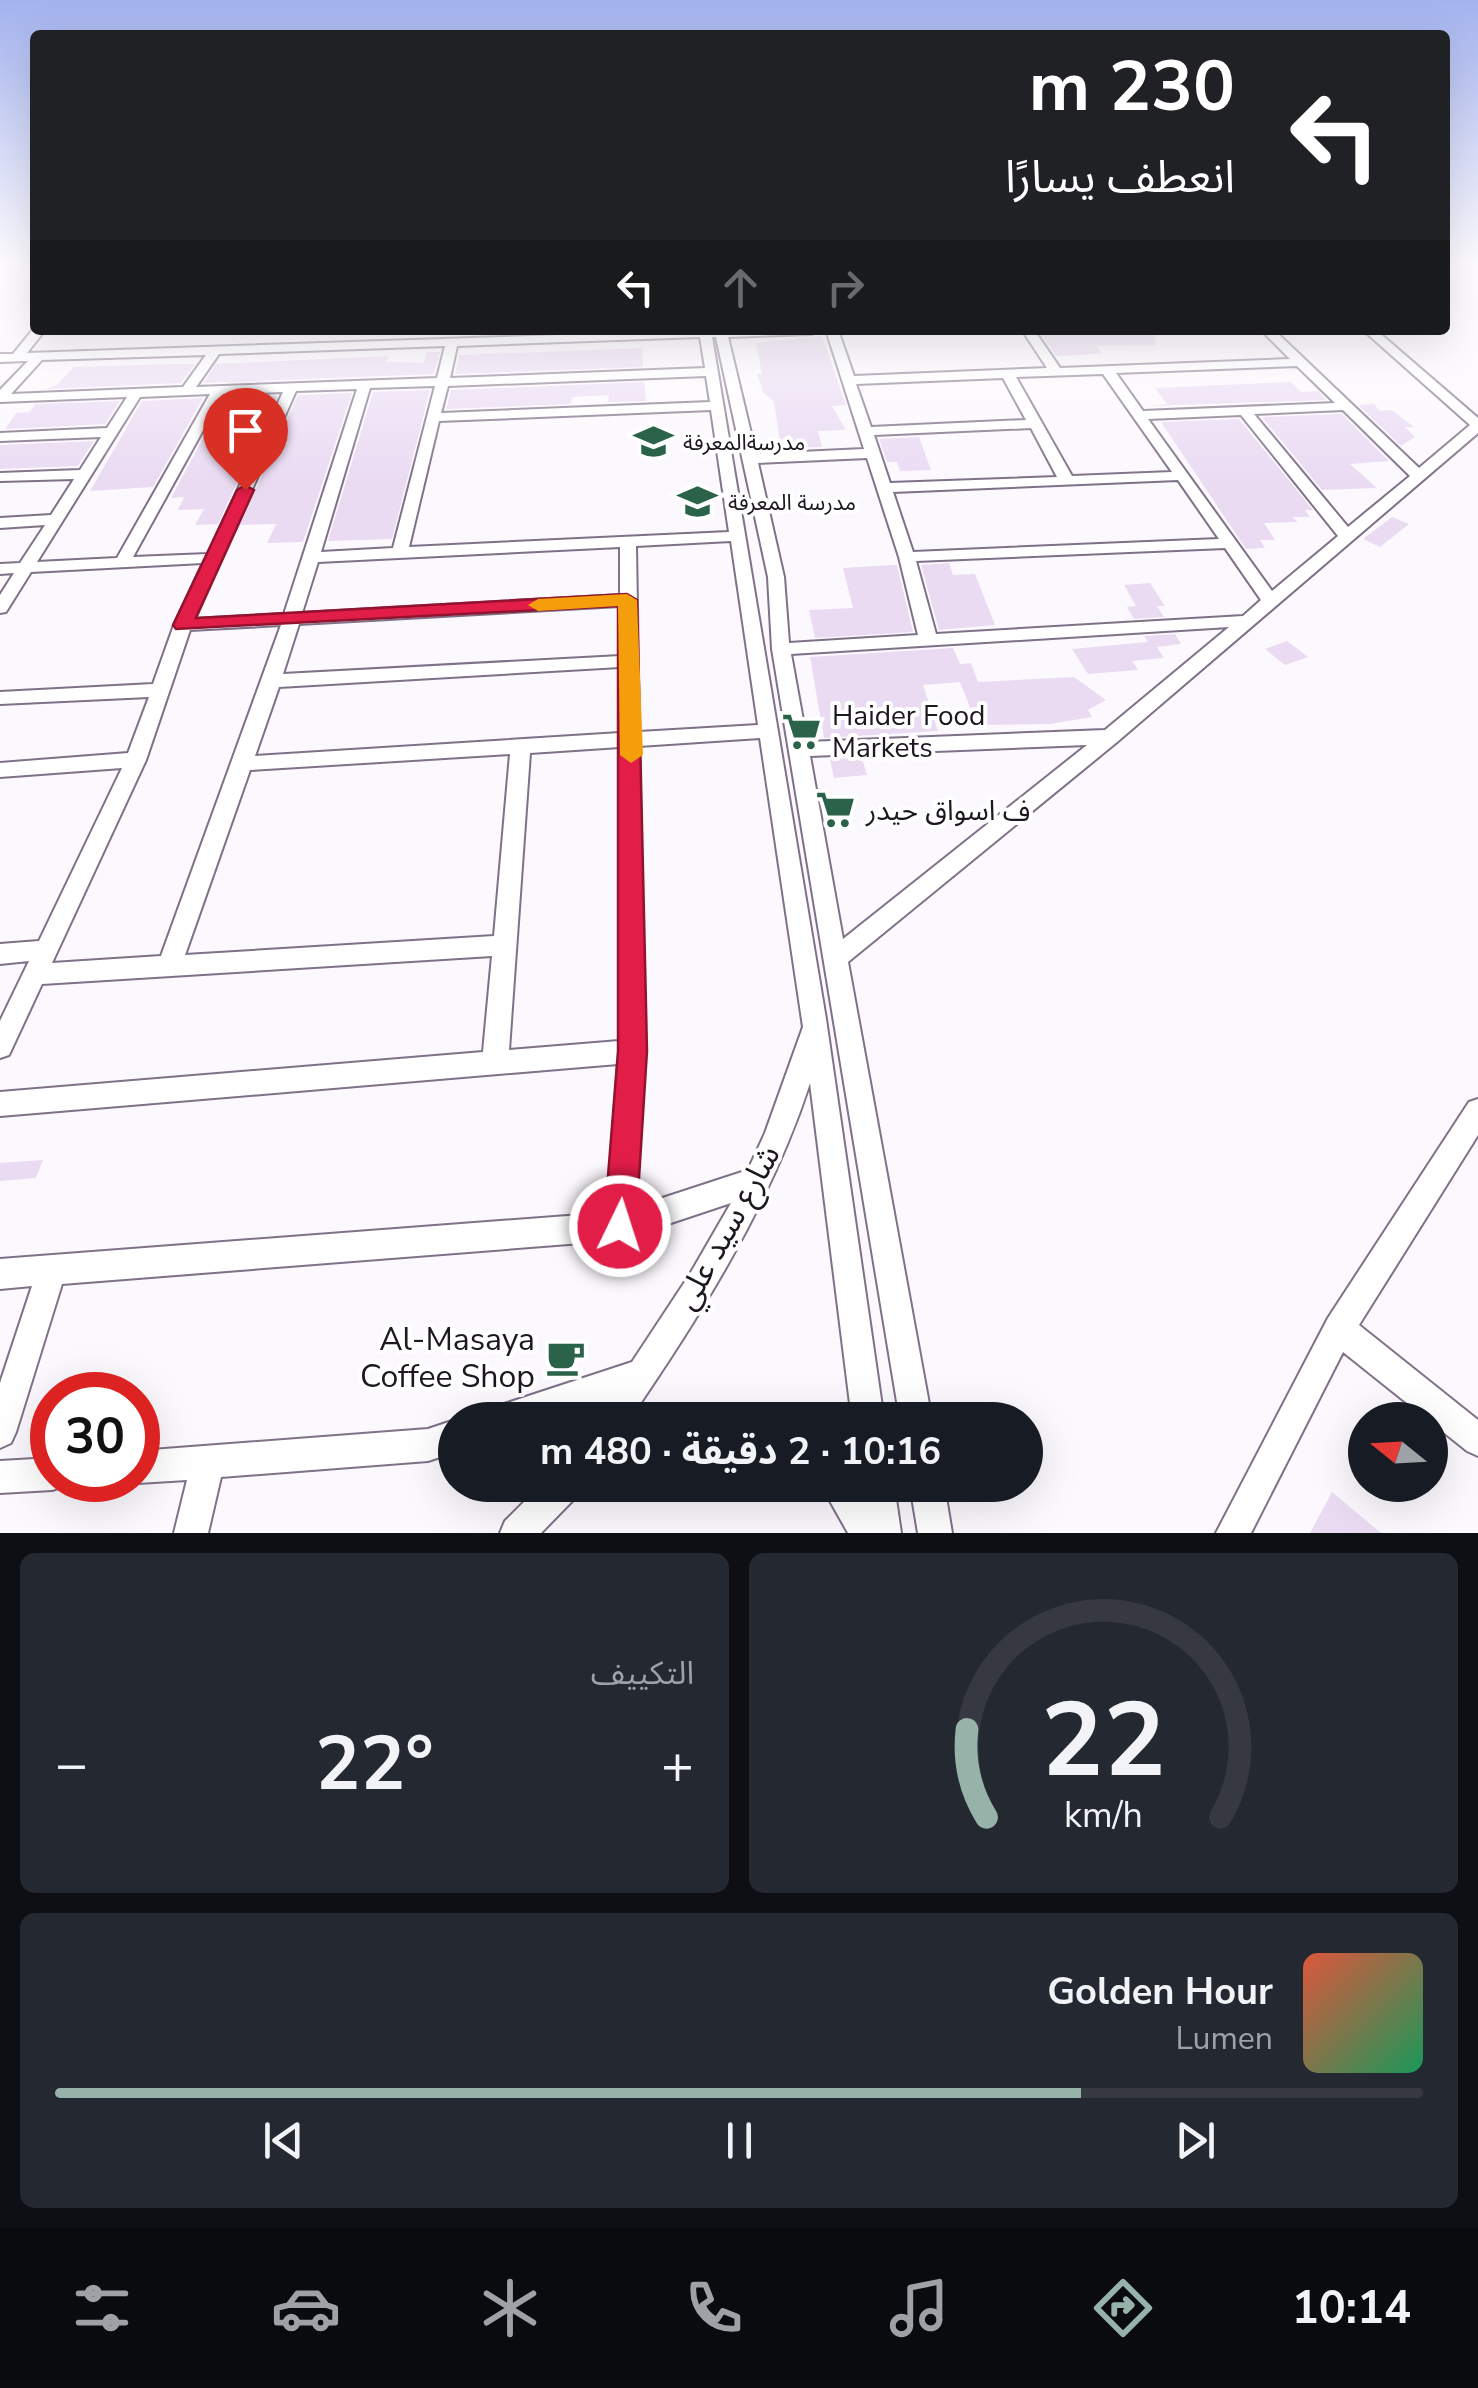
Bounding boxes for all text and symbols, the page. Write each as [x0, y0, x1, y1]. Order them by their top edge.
text: 230 m [1029, 39, 1235, 135]
icon: left [1270, 70, 1400, 200]
text: انعطف يسارًا [1005, 147, 1235, 208]
icon: left [608, 260, 663, 315]
icon: ahead [713, 260, 768, 315]
icon: right [818, 260, 873, 315]
pin [203, 388, 288, 491]
icon: arrive [218, 403, 273, 458]
school or university icon: مدرسةالمعرفة [632, 421, 674, 463]
place label: مدرسةالمعرفة [683, 428, 805, 458]
school or university icon: مدرسة المعرفة [677, 481, 719, 523]
place label: مدرسة المعرفة [728, 488, 856, 518]
place label: Haider Food Markets [832, 697, 985, 767]
supermarket icon: Haider Food Markets [781, 710, 823, 752]
supermarket icon: ف اسواق حيدر [815, 789, 857, 831]
place label: ف اسواق حيدر [865, 792, 1030, 830]
street label: شارع سيد علي [664, 1137, 793, 1318]
position arrow [568, 1174, 672, 1278]
place label: Al-Masaya Coffee Shop [360, 1318, 535, 1398]
cafe icon: Al-Masaya Coffee Shop [544, 1336, 586, 1378]
speed limit sign: 30 [30, 1372, 160, 1502]
north arrow [1348, 1402, 1448, 1502]
map controls [1348, 1402, 1448, 1502]
text: 10:16 · 2 دقيقة · 480 m [540, 1426, 941, 1477]
text: التكييف [591, 1652, 694, 1695]
text: 22 [1041, 1670, 1166, 1812]
text: 22° [315, 1713, 434, 1815]
text: − [55, 1727, 88, 1802]
text: + [661, 1727, 694, 1802]
text: km/h [1064, 1791, 1143, 1840]
text: Golden Hour [1047, 1966, 1273, 2017]
text: Lumen [1175, 2017, 1273, 2060]
icon: previous [256, 2113, 311, 2168]
icon: pause [712, 2113, 767, 2168]
icon: next [1168, 2113, 1223, 2168]
icon: filters [67, 2273, 137, 2343]
icon: car [271, 2273, 341, 2343]
icon: climate [475, 2273, 545, 2343]
icon: phone [679, 2273, 749, 2343]
icon: music [884, 2273, 954, 2343]
icon: directions [1088, 2273, 1158, 2343]
text: 10:14 [1292, 2278, 1411, 2339]

